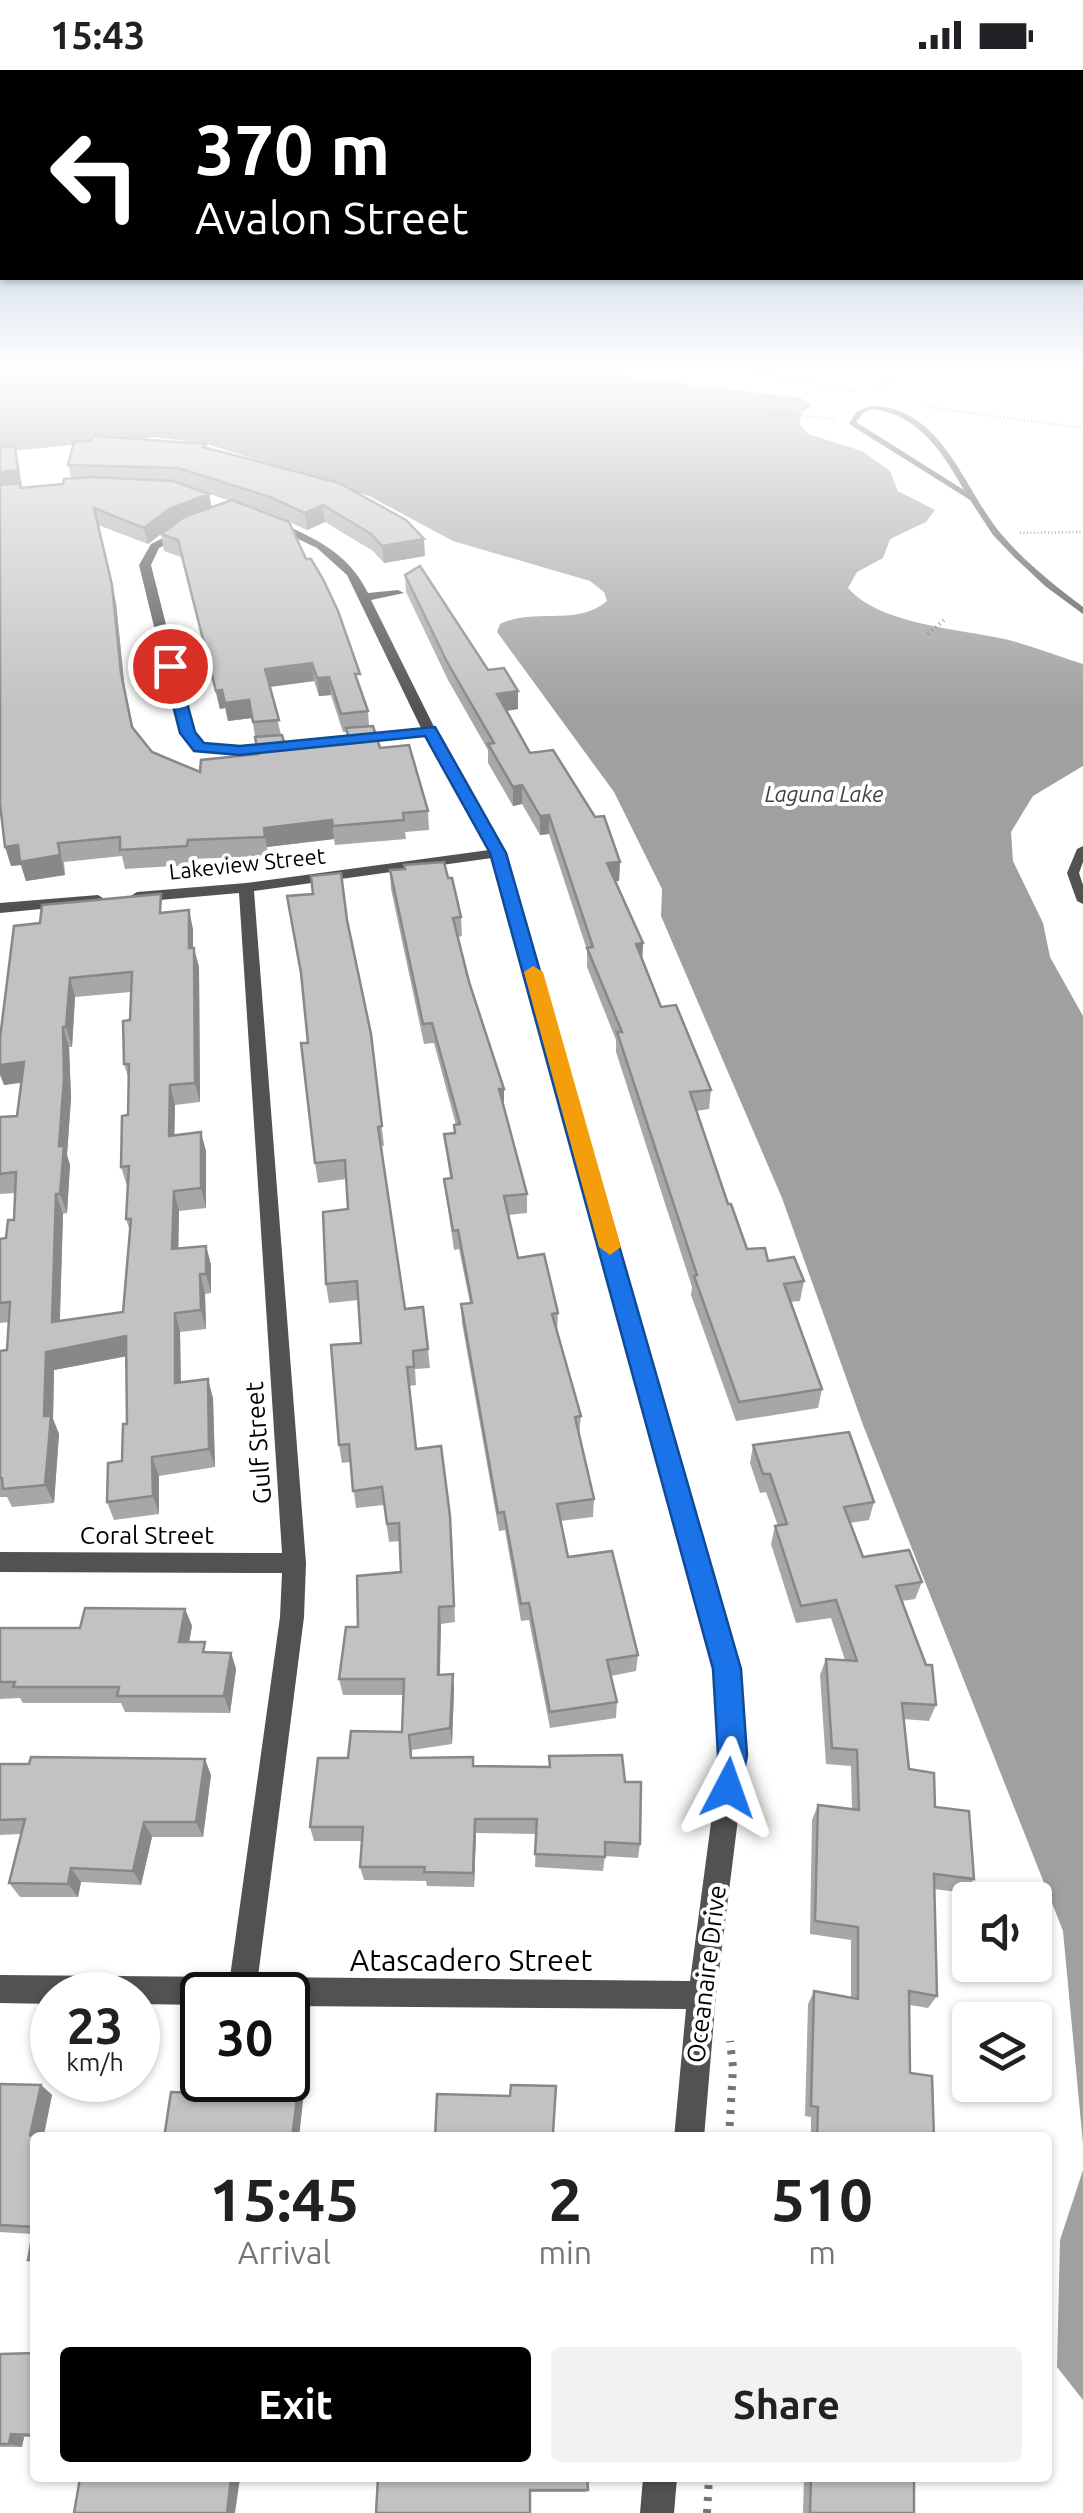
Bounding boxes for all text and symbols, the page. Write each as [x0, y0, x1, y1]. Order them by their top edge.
text: 15:43 [50, 14, 145, 56]
icon: left [30, 110, 160, 240]
text: 370 m [195, 110, 390, 188]
text: Avalon Street [195, 192, 468, 243]
pin [128, 624, 213, 709]
icon: arrive [143, 639, 198, 694]
water label: Laguna Lake [765, 781, 883, 806]
street label: Lakeview Street [168, 842, 327, 884]
street label: Gulf Street [240, 1381, 276, 1505]
street label: Coral Street [80, 1521, 214, 1549]
position arrow [676, 1736, 780, 1840]
map controls [952, 1882, 1052, 2102]
button: sound [952, 1882, 1052, 1982]
street label: Oceanaire Drive [681, 1884, 731, 2064]
street label: Atascadero Street [350, 1943, 592, 1977]
speed limit sign: 30 [180, 1972, 310, 2102]
text: 23 [67, 1997, 123, 2053]
button: layers [952, 2002, 1052, 2102]
text: km/h [66, 2048, 124, 2076]
text: 15:45 [209, 2165, 359, 2232]
text: 2 [548, 2165, 582, 2232]
text: 510 [771, 2165, 873, 2232]
text: Arrival [238, 2234, 331, 2270]
text: min [538, 2234, 592, 2270]
text: m [808, 2234, 836, 2270]
button: Exit [60, 2347, 531, 2462]
button: Share [551, 2347, 1022, 2462]

